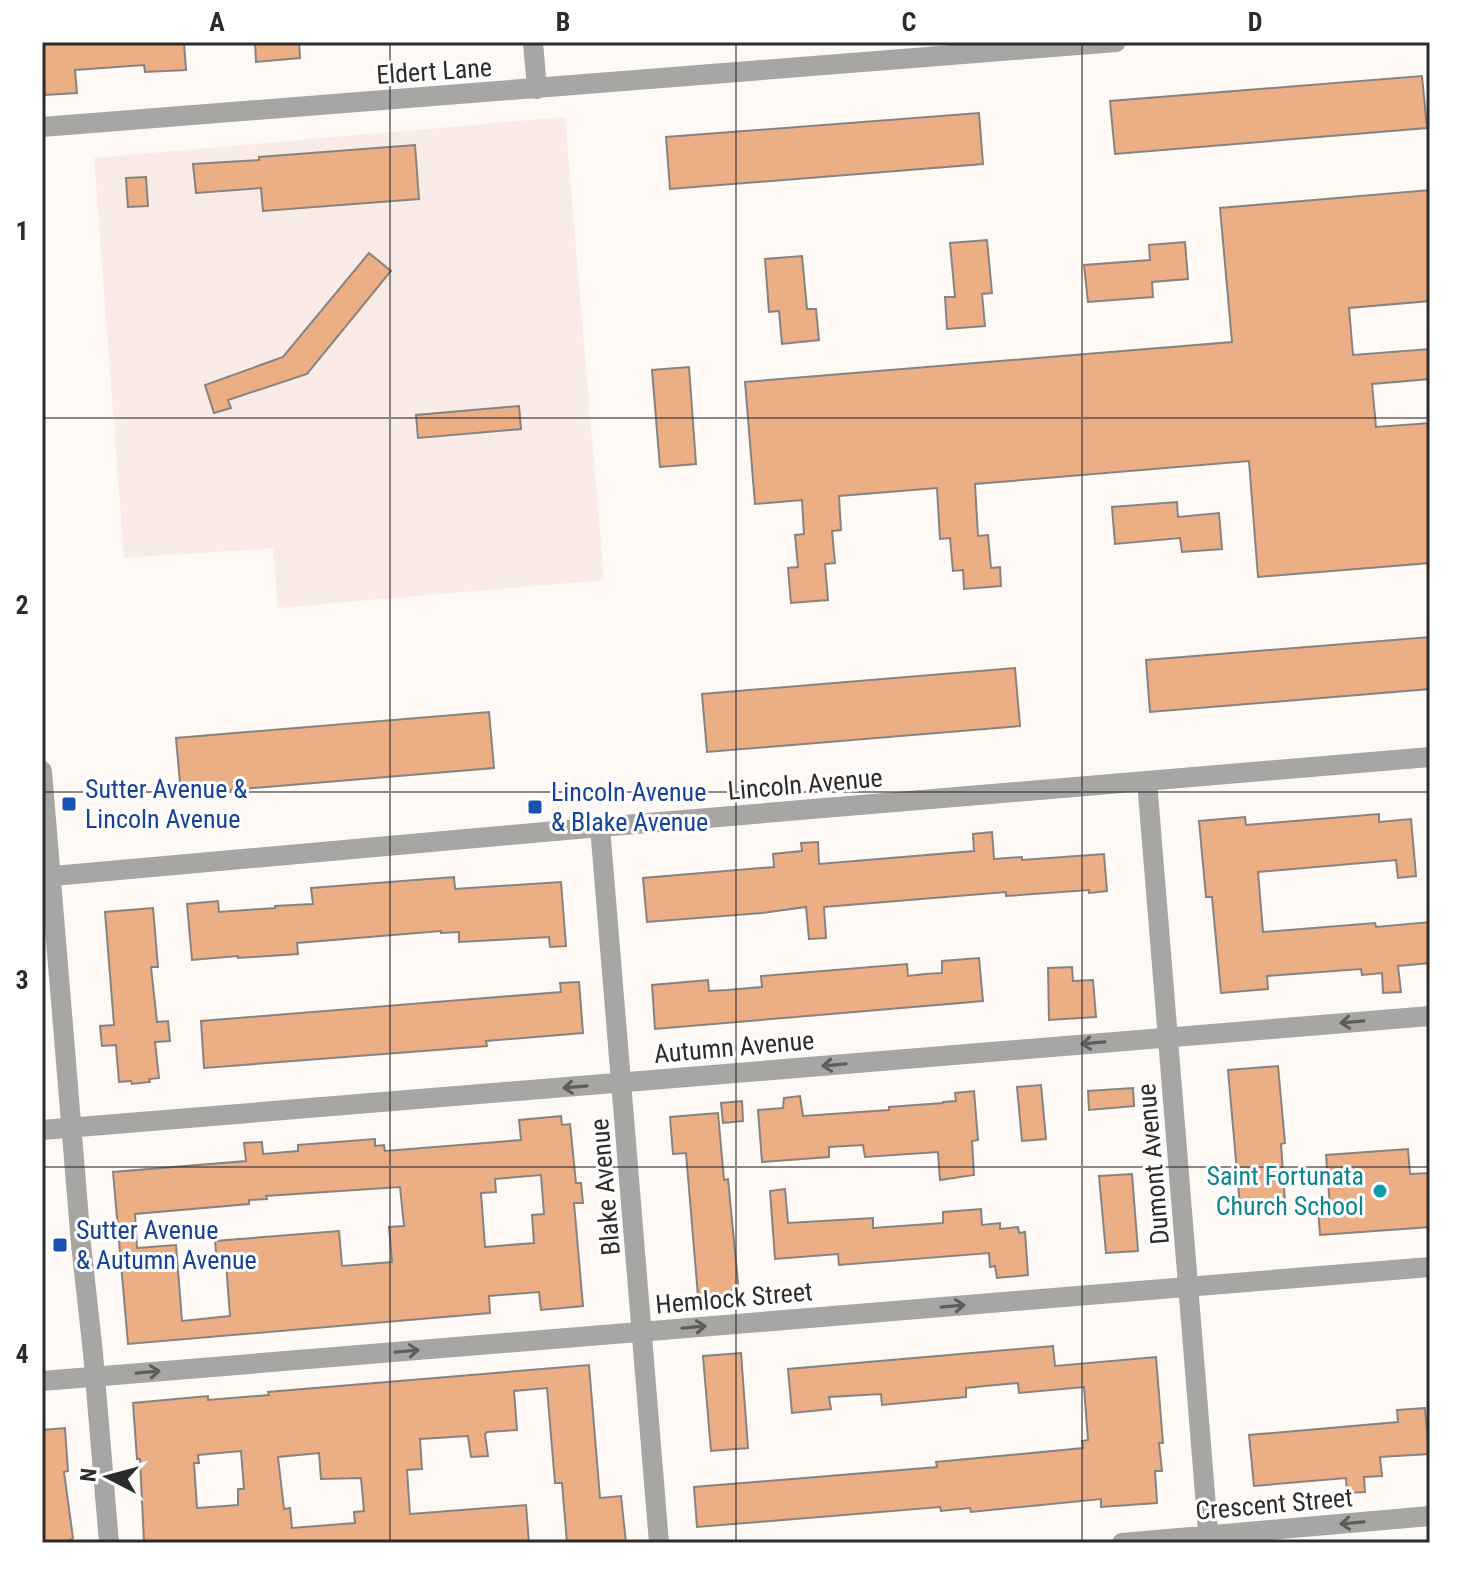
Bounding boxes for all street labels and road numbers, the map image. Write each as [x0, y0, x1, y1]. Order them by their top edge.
street label: Eldert Lane [375, 52, 493, 90]
street label: Lincoln Avenue [726, 762, 884, 806]
street label: Autumn Avenue [653, 1025, 815, 1069]
street label: Dumont Avenue [1131, 1082, 1175, 1246]
street label: Blake Avenue [584, 1117, 626, 1257]
street label: Hemlock Street [654, 1276, 814, 1320]
street label: Crescent Street [1194, 1482, 1354, 1526]

